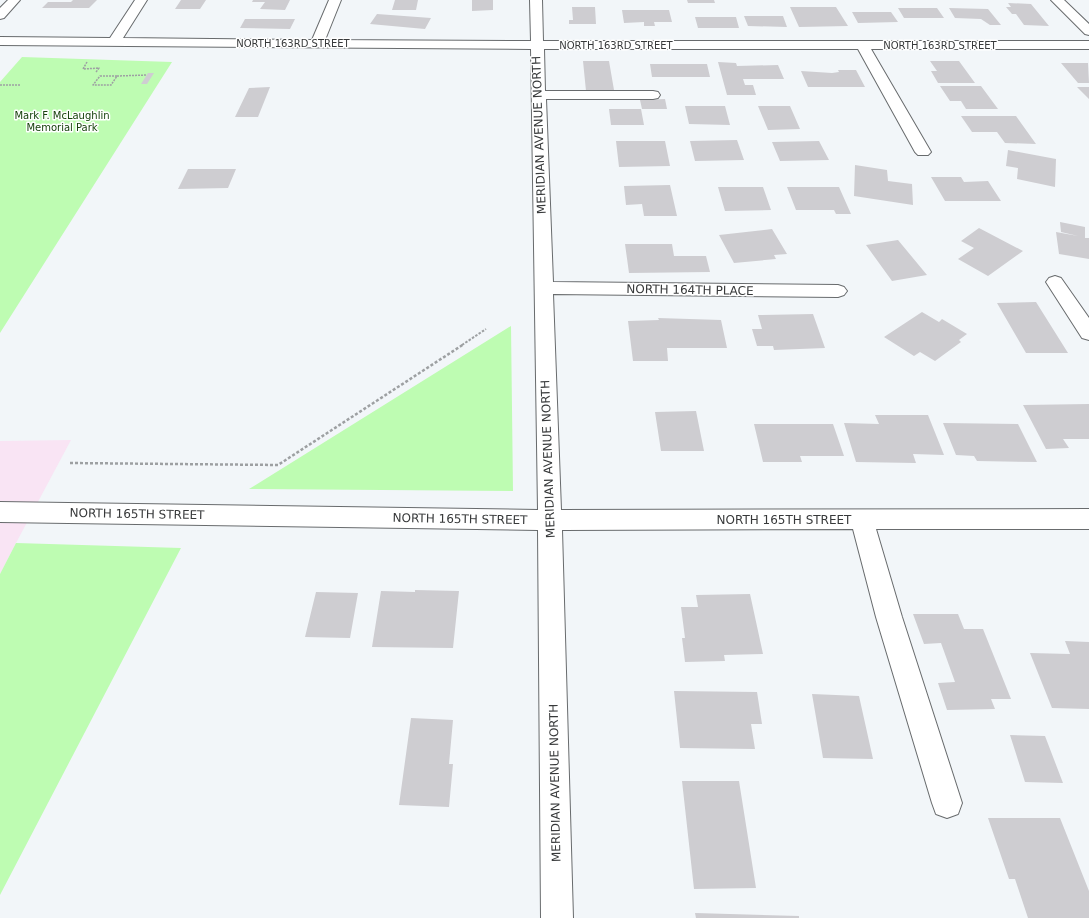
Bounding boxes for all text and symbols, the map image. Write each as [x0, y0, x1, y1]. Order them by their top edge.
street label: NORTH 163RD STREET [236, 38, 351, 49]
street label: NORTH 163RD STREET [559, 40, 674, 51]
street label: NORTH 163RD STREET [883, 40, 998, 51]
street label: MERIDIAN AVENUE NORTH [529, 56, 549, 214]
park label: Mark F. McLaughlin Memorial Park [14, 110, 110, 133]
street label: NORTH 164TH PLACE [626, 282, 754, 298]
street label: MERIDIAN AVENUE NORTH [538, 380, 558, 538]
street label: NORTH 165TH STREET [69, 506, 205, 522]
street label: NORTH 165TH STREET [392, 511, 528, 527]
street label: NORTH 165TH STREET [717, 513, 852, 527]
street label: MERIDIAN AVENUE NORTH [547, 704, 563, 862]

